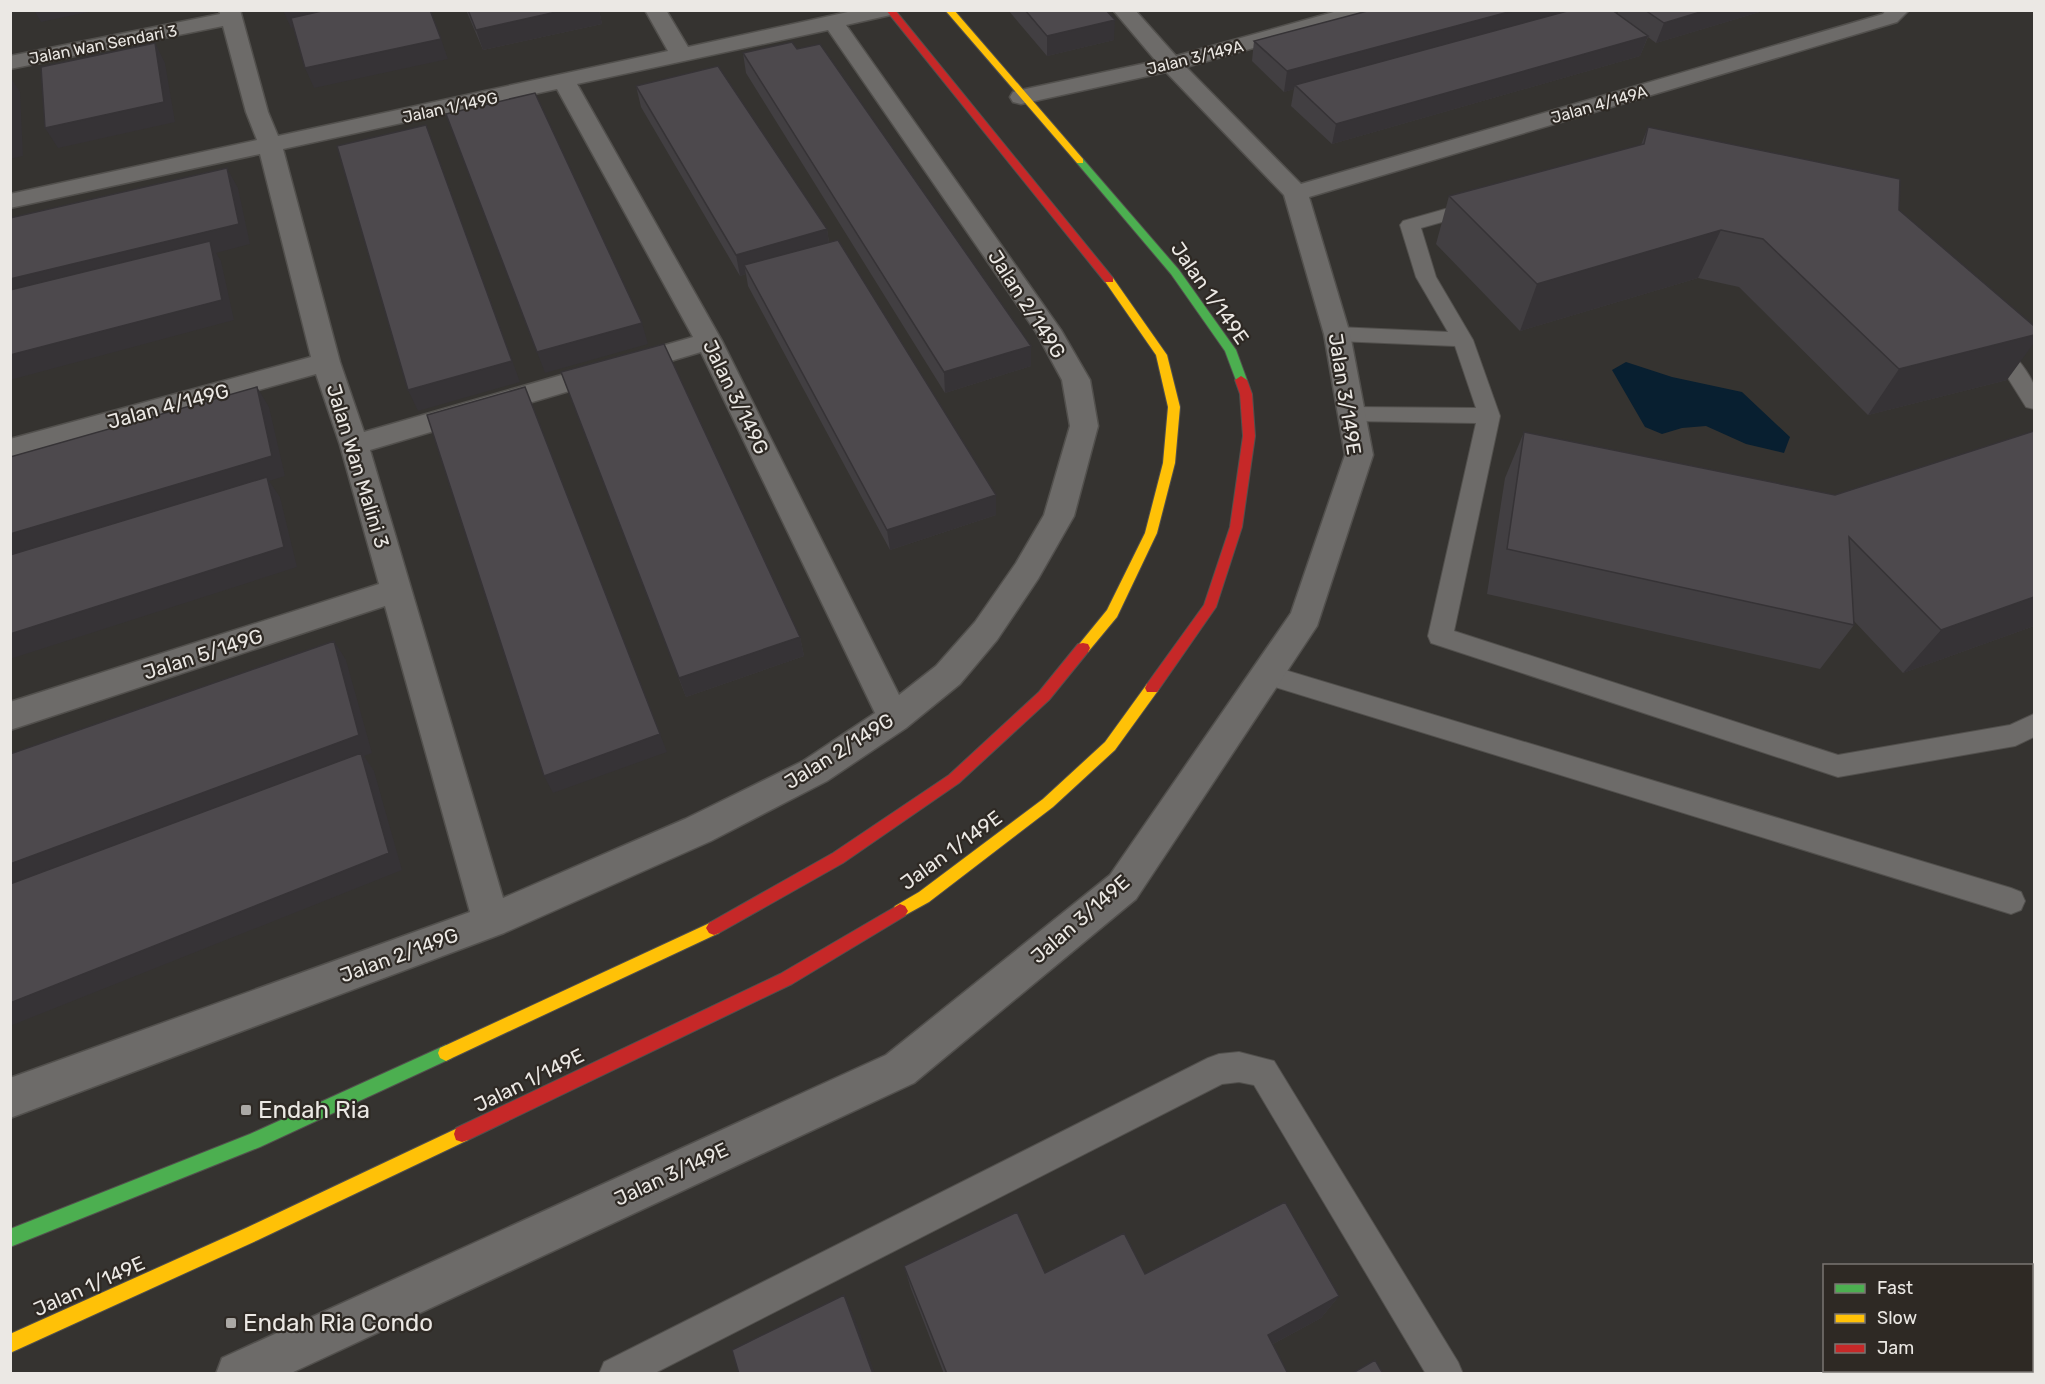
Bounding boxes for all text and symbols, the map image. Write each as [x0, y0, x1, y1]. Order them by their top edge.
street label: Jalan Wan Sendari 3 [27, 21, 179, 68]
street label: Jalan 3/149A [1145, 36, 1246, 79]
street label: Jalan 4/149A [1549, 82, 1650, 127]
street label: Jalan 1/149G [401, 88, 499, 127]
street label: Jalan 1/149E [1166, 237, 1254, 349]
street label: Jalan 2/149G [983, 245, 1071, 363]
street label: Jalan 3/149E [1324, 331, 1366, 457]
street label: Jalan 3/149G [698, 336, 774, 458]
street label: Jalan 4/149G [105, 378, 231, 434]
street label: Jalan Wan Malini 3 [322, 381, 394, 551]
street label: Jalan 5/149G [140, 623, 266, 685]
street label: Jalan 2/149G [780, 708, 898, 794]
street label: Jalan 1/149E [896, 805, 1006, 895]
street label: Jalan 3/149E [1026, 870, 1134, 968]
street label: Jalan 2/149G [337, 922, 461, 988]
street label: Jalan 1/149E [470, 1043, 588, 1117]
place label: Endah Ria [258, 1096, 370, 1124]
marker: Endah Ria [239, 1103, 253, 1117]
street label: Jalan 3/149E [610, 1137, 732, 1211]
street label: Jalan 1/149E [30, 1251, 148, 1321]
legend [1823, 1264, 2033, 1372]
text: Fast [1877, 1277, 1913, 1299]
text: Slow [1877, 1307, 1917, 1329]
place label: Endah Ria Condo [243, 1309, 433, 1337]
marker: Endah Ria Condo [224, 1316, 238, 1330]
text: Jam [1877, 1337, 1914, 1359]

